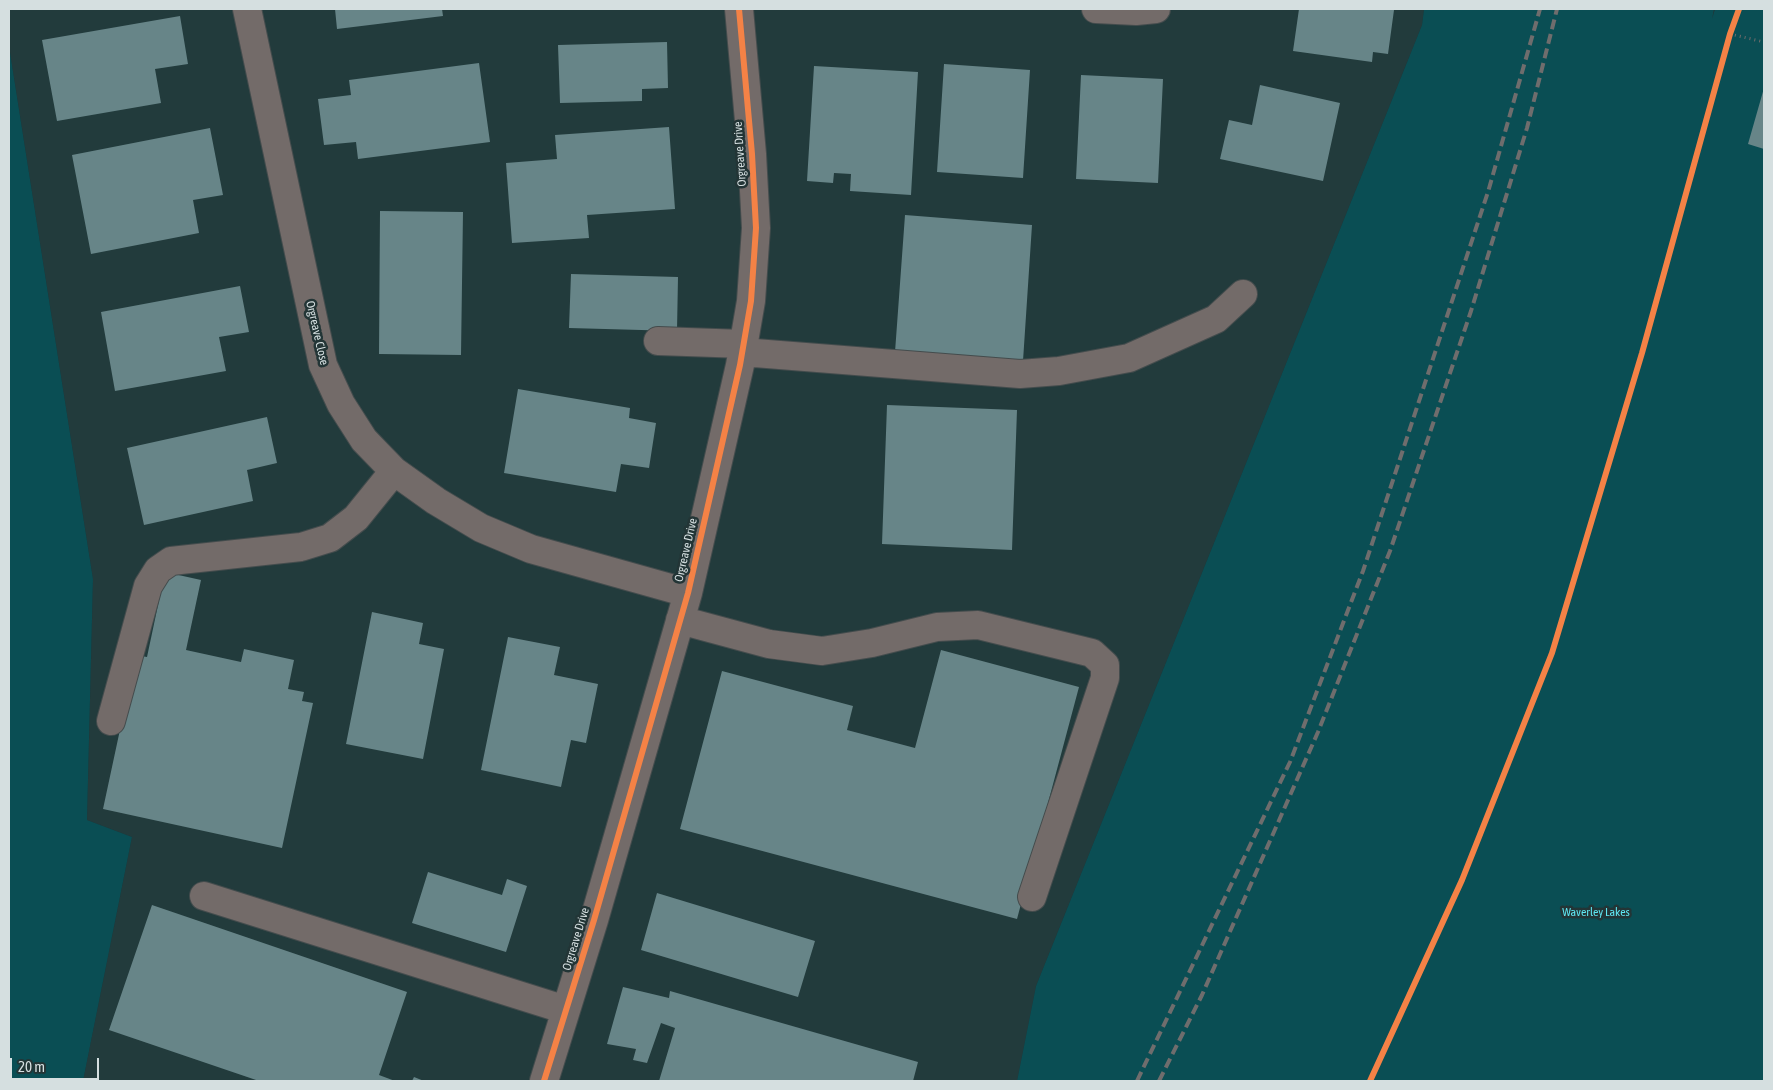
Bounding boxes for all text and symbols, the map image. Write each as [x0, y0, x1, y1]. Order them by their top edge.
street label: Orgreave Drive [731, 121, 749, 187]
street label: Orgreave Close [303, 299, 331, 367]
street label: Orgreave Drive [672, 517, 700, 583]
park label: Waverley Lakes [1562, 905, 1630, 919]
street label: Orgreave Drive [560, 906, 592, 972]
scale bar [12, 1048, 101, 1080]
text: 20 m [18, 1058, 45, 1075]

